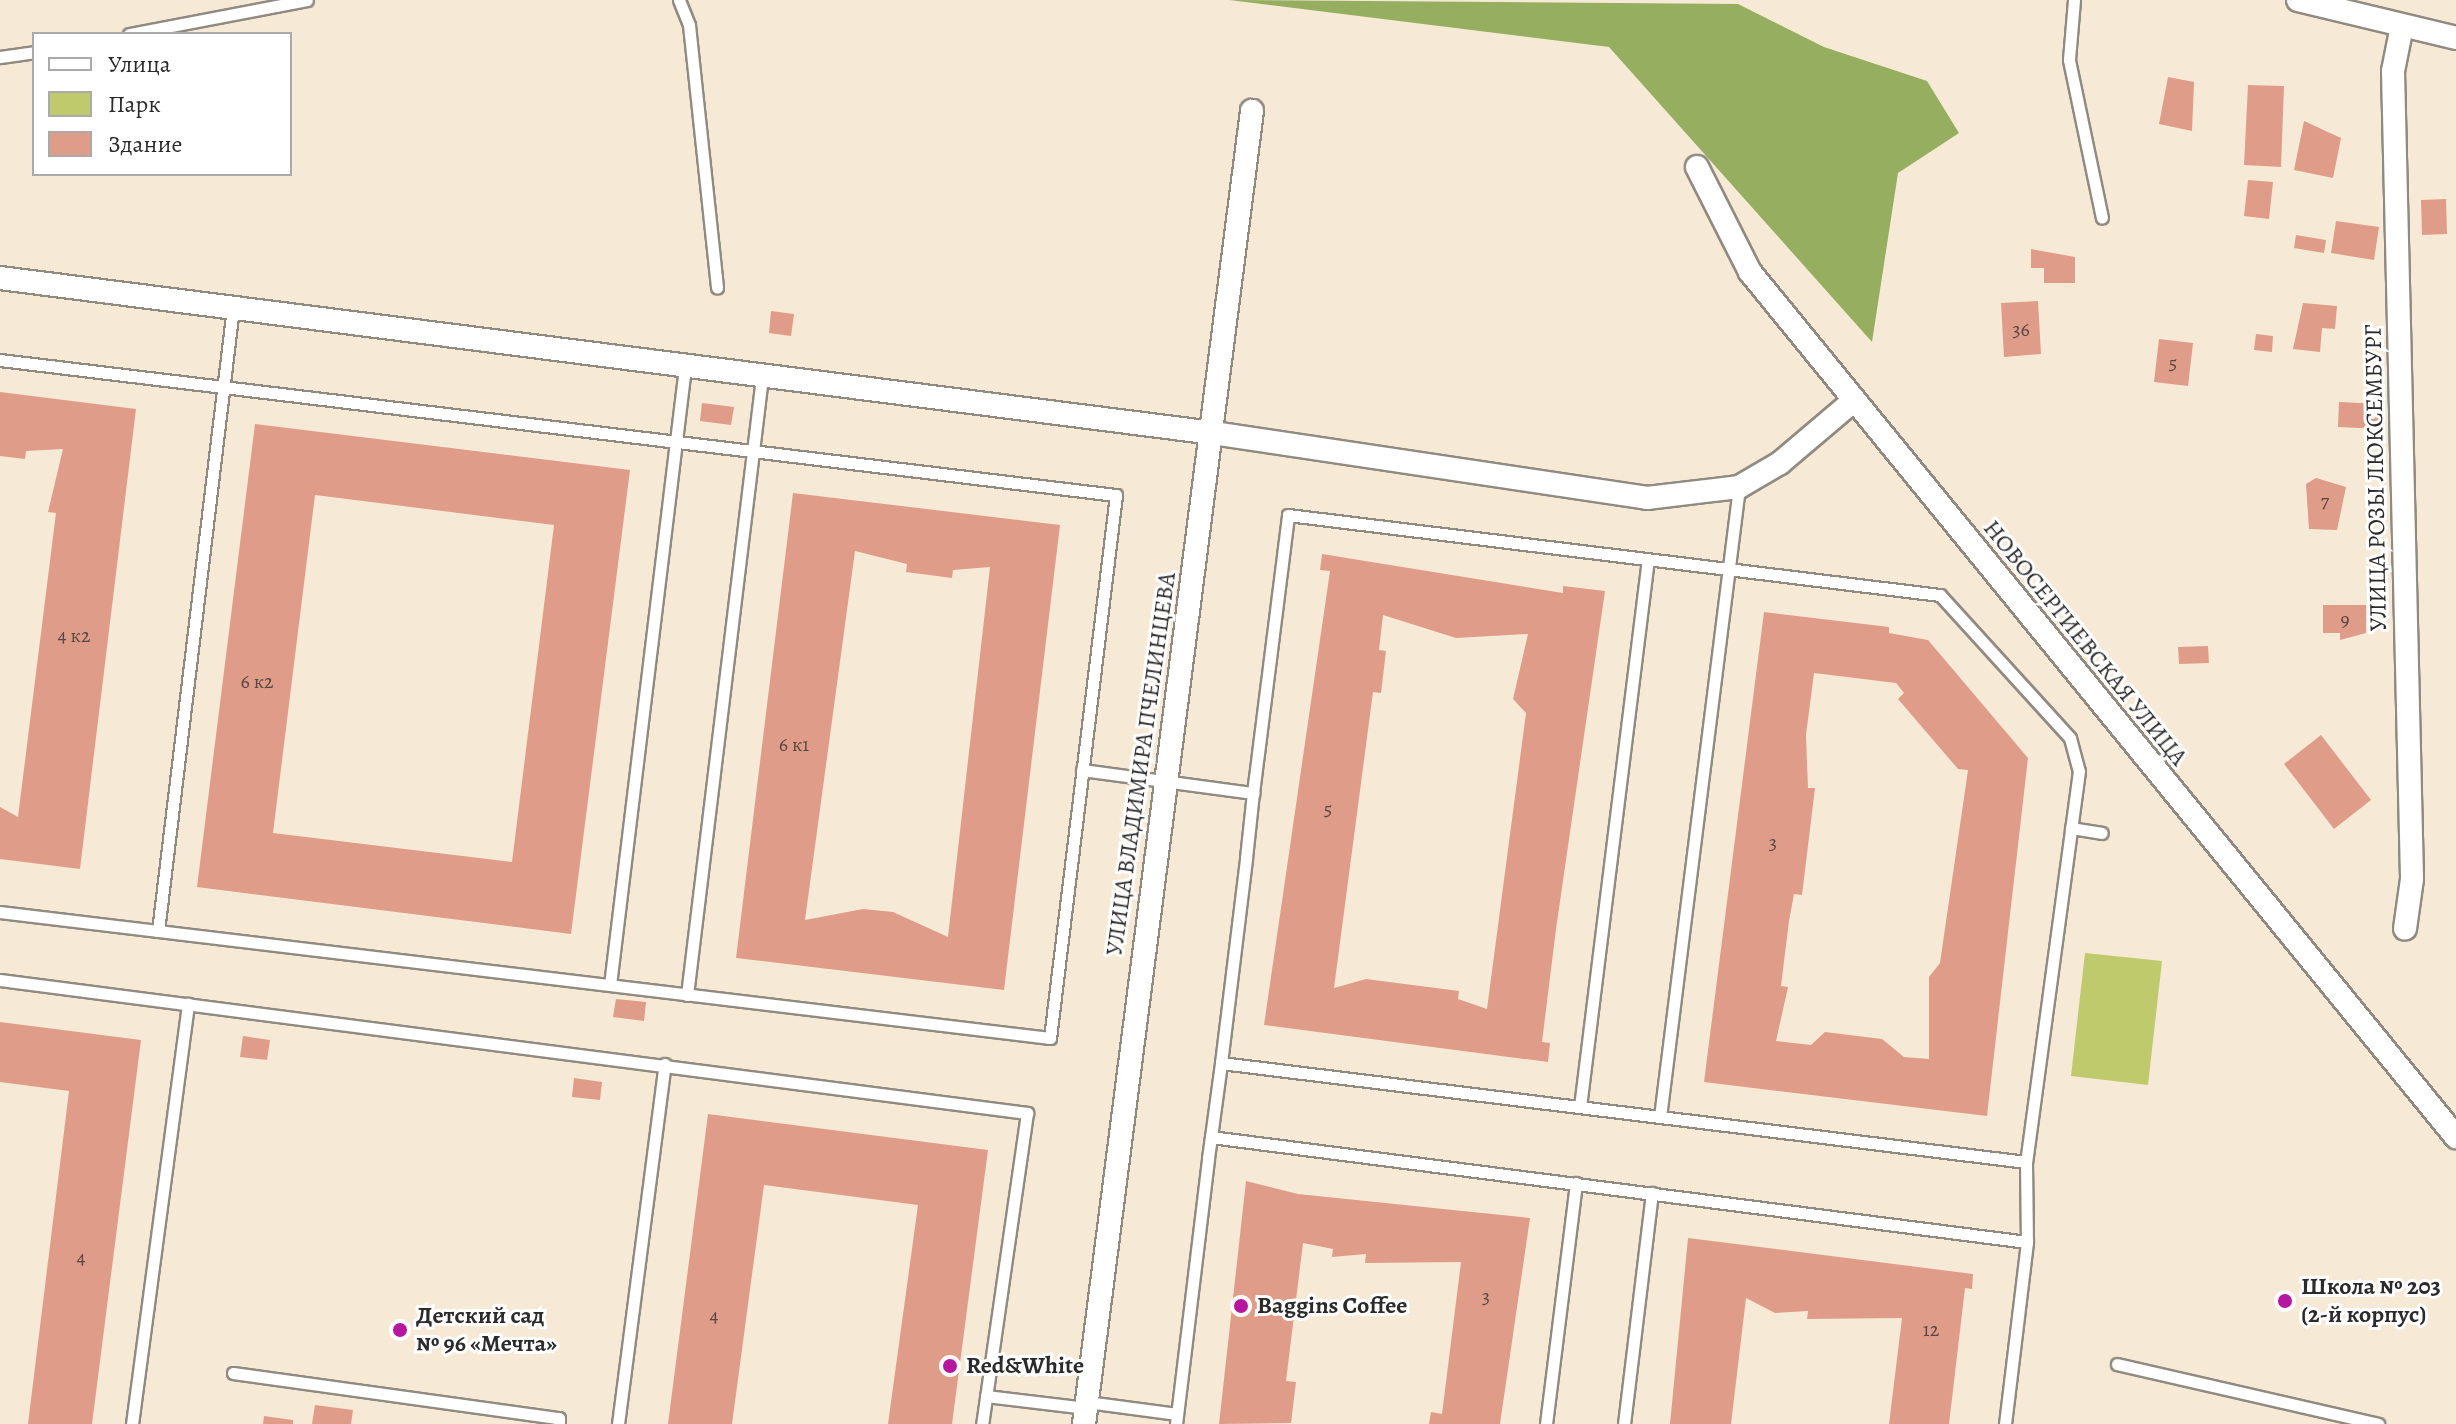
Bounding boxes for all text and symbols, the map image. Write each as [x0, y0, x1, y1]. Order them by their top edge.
legend [32, 32, 292, 176]
text: Улица [108, 48, 171, 80]
text: Парк [108, 88, 161, 120]
text: Здание [108, 128, 183, 160]
house number: 36 [2012, 317, 2030, 341]
street label: УЛИЦА РОЗЫ ЛЮКСЕМБУРГ [2359, 324, 2393, 632]
house number: 5 [2169, 350, 2177, 374]
house number: 7 [2321, 488, 2329, 512]
street label: НОВОСЕРГИЕВСКАЯ УЛИЦА [1977, 514, 2193, 772]
street label: УЛИЦА ВЛАДИМИРА ПЧЕЛИНЦЕВА [1100, 570, 1182, 958]
house number: 9 [2340, 607, 2350, 631]
house number: 4 к2 [58, 623, 90, 647]
house number: 6 к2 [240, 669, 274, 693]
house number: 6 к1 [779, 732, 809, 756]
house number: 5 [1324, 796, 1332, 820]
house number: 3 [1769, 830, 1777, 854]
house number: 4 [76, 1245, 86, 1269]
place label: Школа № 203 (2-й корпус) [2301, 1273, 2441, 1329]
house number: 3 [1482, 1284, 1490, 1308]
place label: Baggins Coffee [1257, 1292, 1407, 1320]
marker: Школа № 203 (2-й корпус) [2276, 1292, 2294, 1310]
marker: Baggins Coffee [1232, 1297, 1250, 1315]
place label: Детский сад № 96 «Мечта» [416, 1302, 557, 1358]
house number: 4 [709, 1303, 719, 1327]
house number: 12 [1923, 1317, 1939, 1341]
marker: Детский сад № 96 «Мечта» [391, 1321, 409, 1339]
place label: Red&White [966, 1352, 1084, 1380]
marker: Red&White [941, 1357, 959, 1375]

